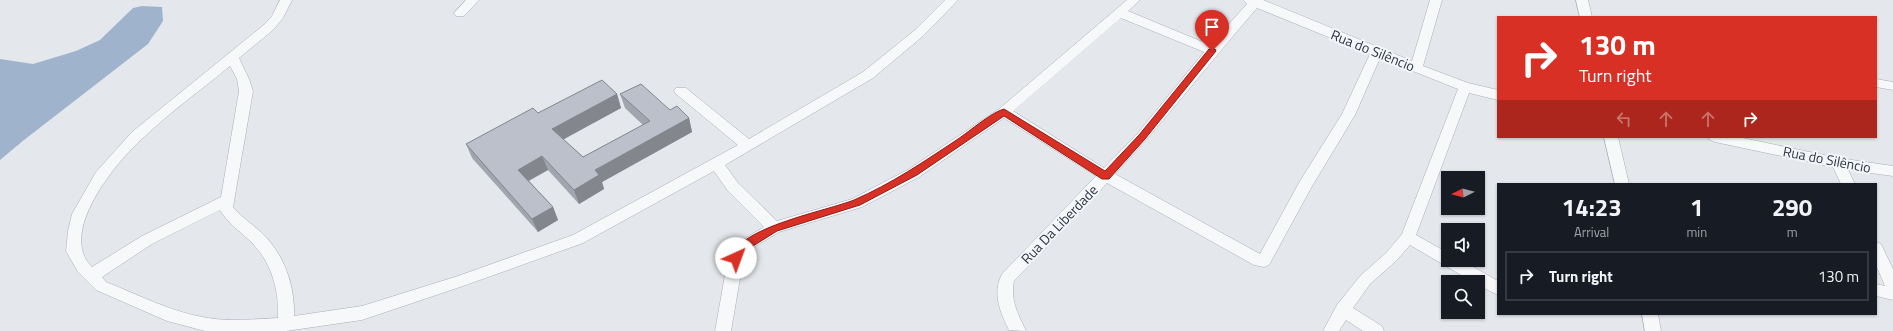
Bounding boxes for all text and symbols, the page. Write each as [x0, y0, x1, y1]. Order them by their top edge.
pin [1195, 10, 1229, 51]
icon: arrive [1201, 16, 1223, 38]
text: 130 m [1579, 23, 1656, 66]
street label: Rua do Silêncio [1328, 24, 1418, 76]
icon: right [1513, 32, 1565, 84]
text: Turn right [1579, 62, 1652, 89]
icon: left [1613, 108, 1635, 130]
icon: ahead [1655, 108, 1677, 130]
icon: ahead [1697, 108, 1719, 130]
icon: right [1739, 108, 1761, 130]
street label: Rua do Silêncio [1781, 140, 1873, 178]
north arrow [1441, 171, 1485, 215]
map controls [1441, 171, 1485, 319]
street label: Rua Da Liberdade [1016, 180, 1102, 268]
text: 14:23 [1562, 189, 1622, 225]
text: 1 [1690, 189, 1704, 225]
text: 290 [1772, 189, 1812, 225]
text: Arrival [1574, 222, 1609, 242]
text: min [1686, 222, 1707, 242]
text: m [1787, 222, 1798, 242]
button: sound [1441, 223, 1485, 267]
position arrow [715, 237, 757, 279]
icon: right [1515, 265, 1537, 287]
text: Turn right [1549, 265, 1613, 288]
text: 130 m [1818, 265, 1859, 288]
button: search [1441, 275, 1485, 319]

